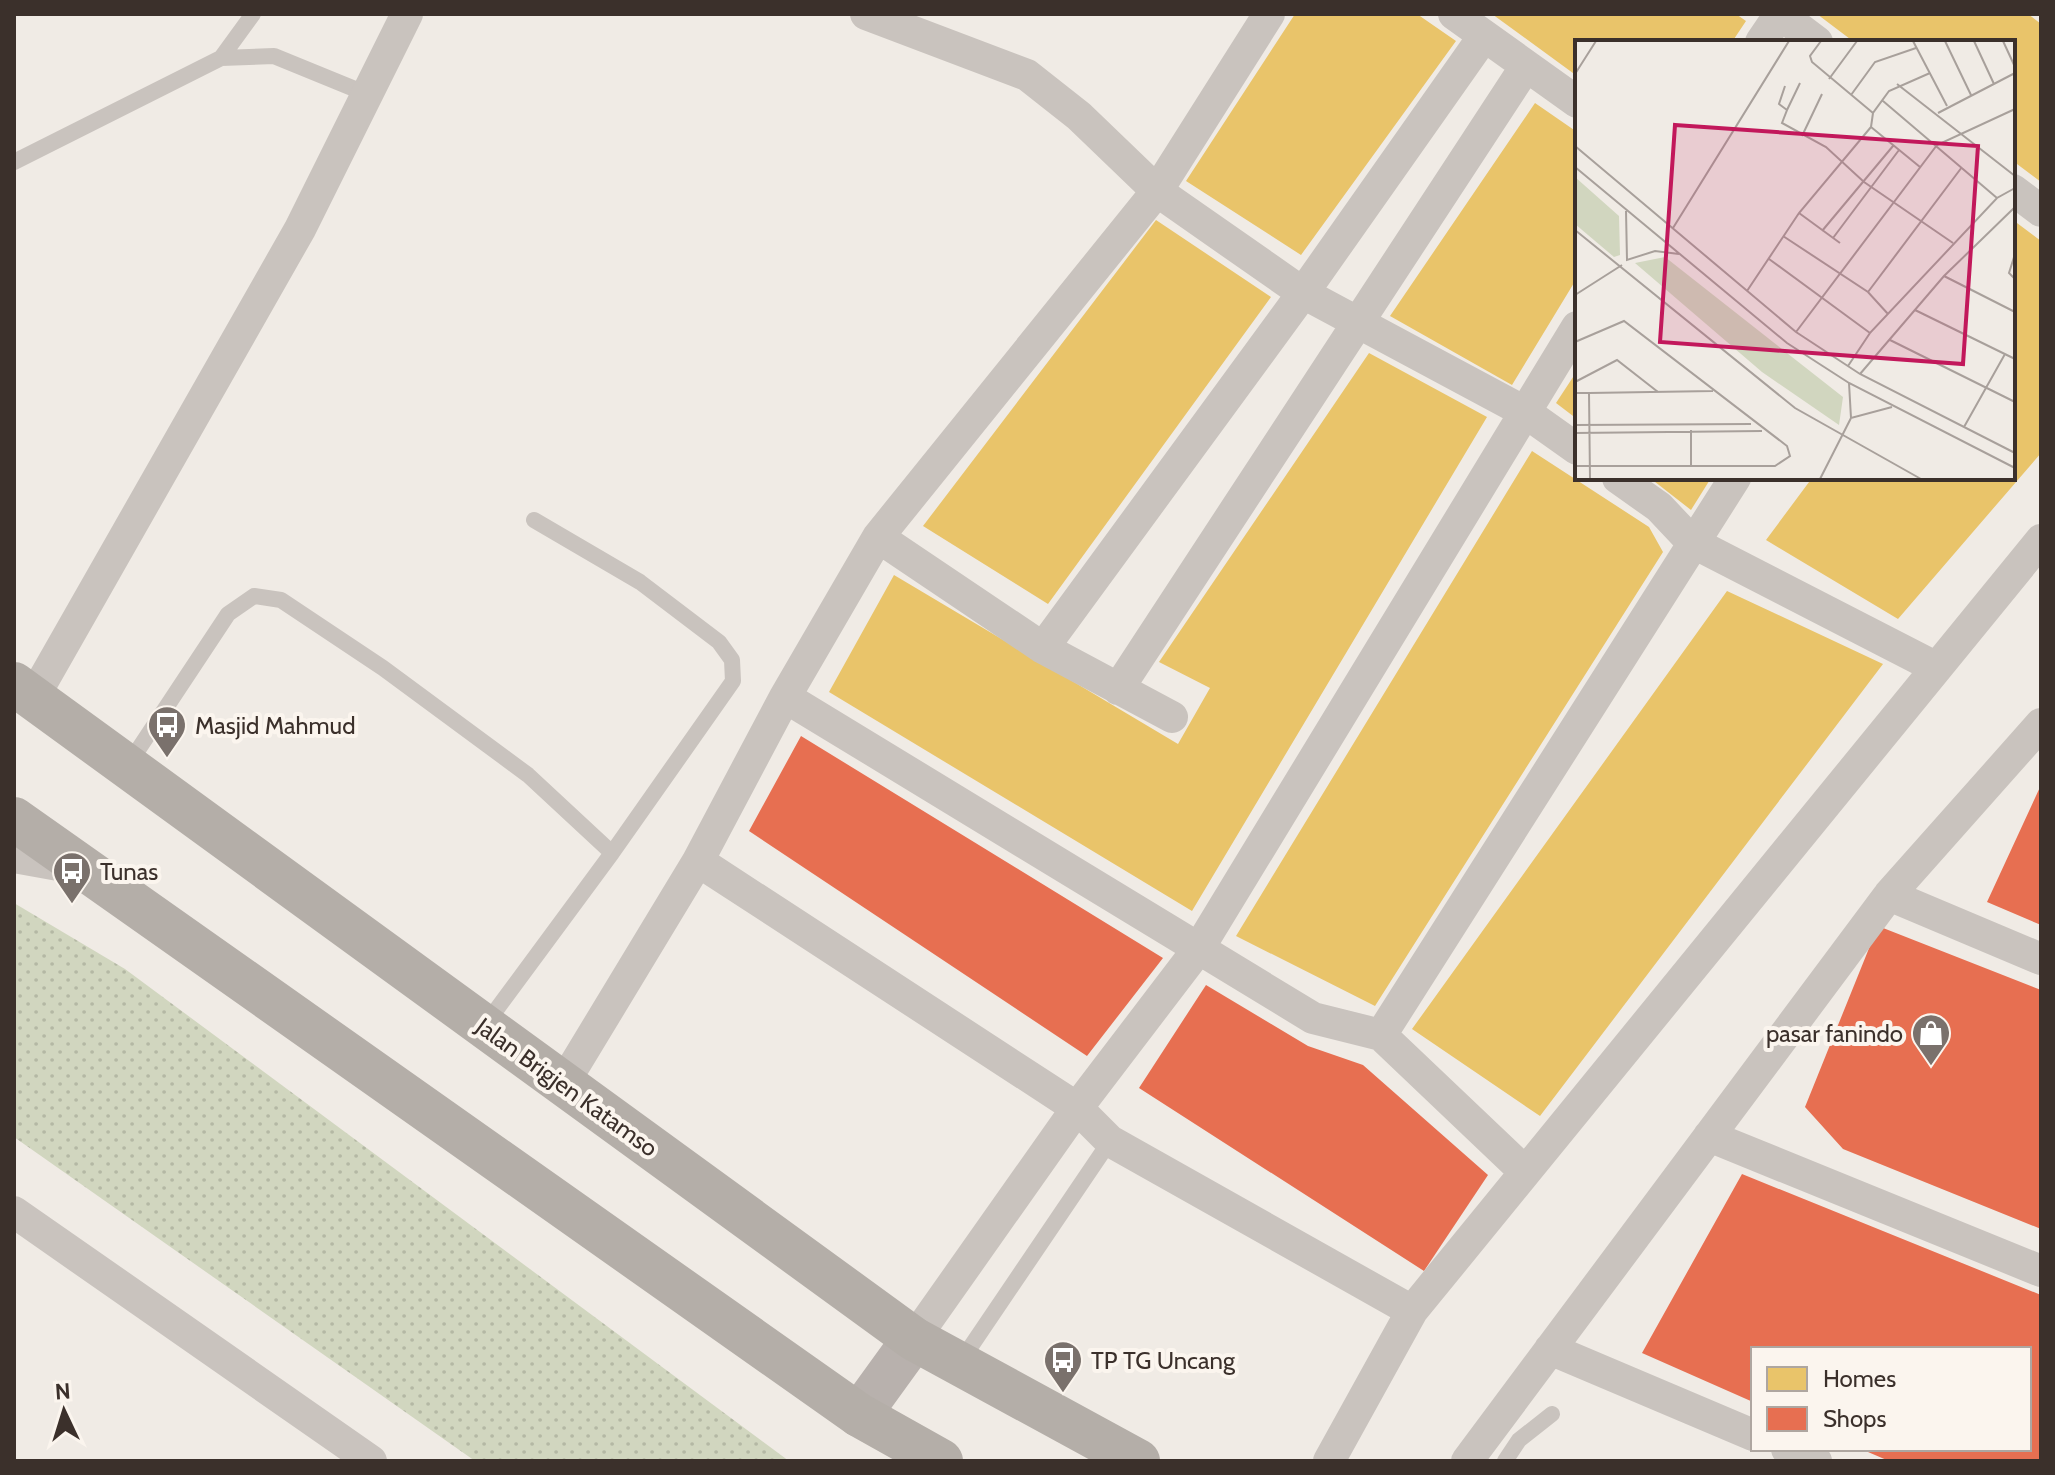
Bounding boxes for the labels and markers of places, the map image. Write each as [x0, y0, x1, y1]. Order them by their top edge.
bus stop icon: Masjid Mahmud [146, 704, 188, 759]
place label: Masjid Mahmud [195, 711, 356, 740]
bus stop icon: Tunas [51, 850, 93, 905]
place label: Tunas [100, 857, 158, 886]
shop icon: pasar fanindo [1910, 1012, 1952, 1067]
place label: pasar fanindo [1766, 1019, 1903, 1048]
bus stop icon: TP TG Uncang [1042, 1339, 1084, 1394]
place label: TP TG Uncang [1091, 1346, 1236, 1375]

